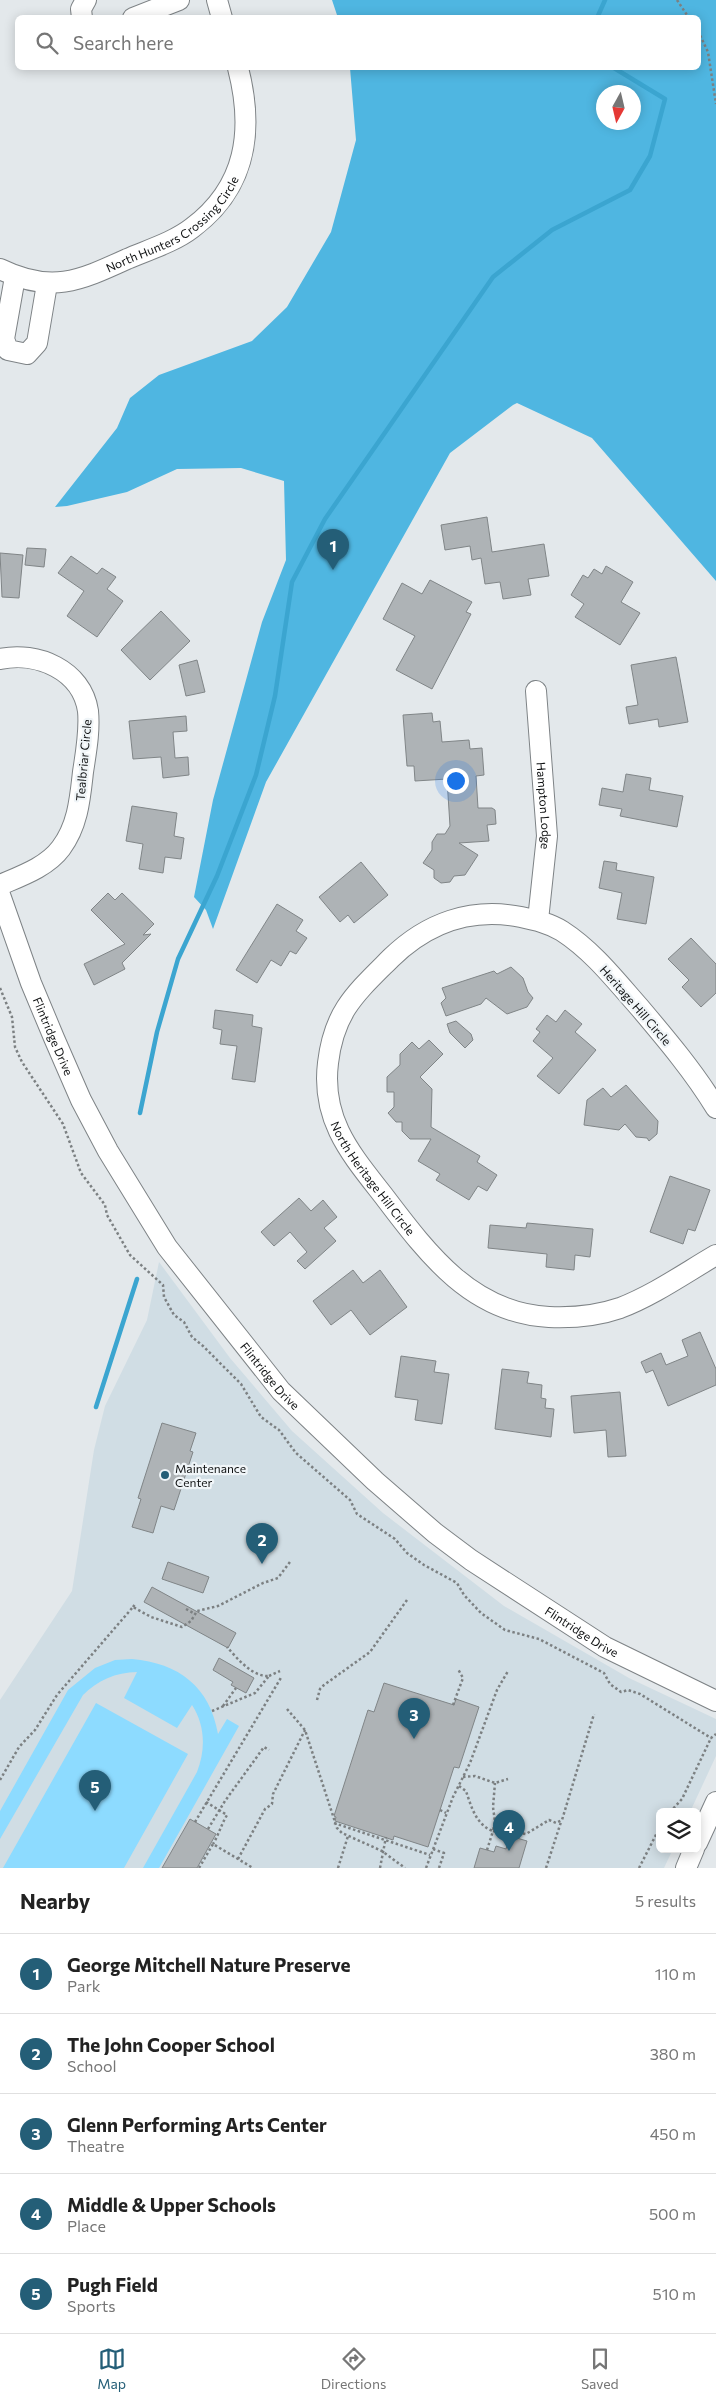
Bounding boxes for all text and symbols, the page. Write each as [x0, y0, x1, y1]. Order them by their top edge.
search box [15, 15, 701, 70]
icon: search [33, 29, 61, 57]
text: Search here [73, 31, 173, 54]
north arrow [596, 85, 641, 130]
street label: North Hunters Crossing Circle [104, 174, 241, 275]
pin: 1 [317, 529, 349, 570]
street label: Tealbriar Circle [72, 719, 94, 801]
street label: Hampton Lodge [534, 761, 554, 850]
your location [443, 768, 469, 794]
street label: Heritage Hill Circle [598, 962, 674, 1048]
street label: Flintridge Drive [31, 995, 76, 1077]
street label: North Heritage Hill Circle [328, 1119, 418, 1238]
street label: Flintridge Drive [238, 1339, 303, 1412]
place label: Maintenance Center [175, 1461, 246, 1489]
marker: Maintenance Center [159, 1469, 171, 1481]
pin: 2 [246, 1523, 278, 1564]
street label: Flintridge Drive [543, 1603, 621, 1659]
pin: 3 [398, 1698, 430, 1739]
pin: 5 [79, 1770, 111, 1811]
map controls [656, 1808, 701, 1853]
button: layers [656, 1808, 701, 1853]
pin: 4 [493, 1810, 525, 1851]
text: Nearby [20, 1888, 90, 1913]
text: 5 results [635, 1891, 696, 1910]
text: George Mitchell Nature Preserve [67, 1953, 351, 1976]
text: 1 [32, 1964, 40, 1983]
text: 110 m [655, 1964, 696, 1983]
text: Park [67, 1976, 100, 1995]
text: The John Cooper School [67, 2033, 275, 2056]
text: 2 [31, 2044, 41, 2063]
text: 380 m [650, 2044, 696, 2063]
text: School [67, 2056, 117, 2075]
text: Glenn Performing Arts Center [67, 2113, 327, 2136]
text: 3 [31, 2124, 41, 2143]
text: 450 m [650, 2124, 696, 2143]
text: Theatre [67, 2136, 124, 2155]
text: Middle & Upper Schools [67, 2193, 276, 2216]
text: 4 [31, 2204, 41, 2223]
text: 500 m [649, 2204, 696, 2223]
text: Place [67, 2216, 106, 2235]
text: Pugh Field [67, 2273, 158, 2296]
text: 5 [31, 2284, 41, 2303]
text: 510 m [653, 2284, 696, 2303]
text: Sports [67, 2296, 116, 2315]
tab: Map [97, 2345, 126, 2392]
tab: Directions [321, 2345, 386, 2392]
tab: Saved [581, 2345, 619, 2392]

